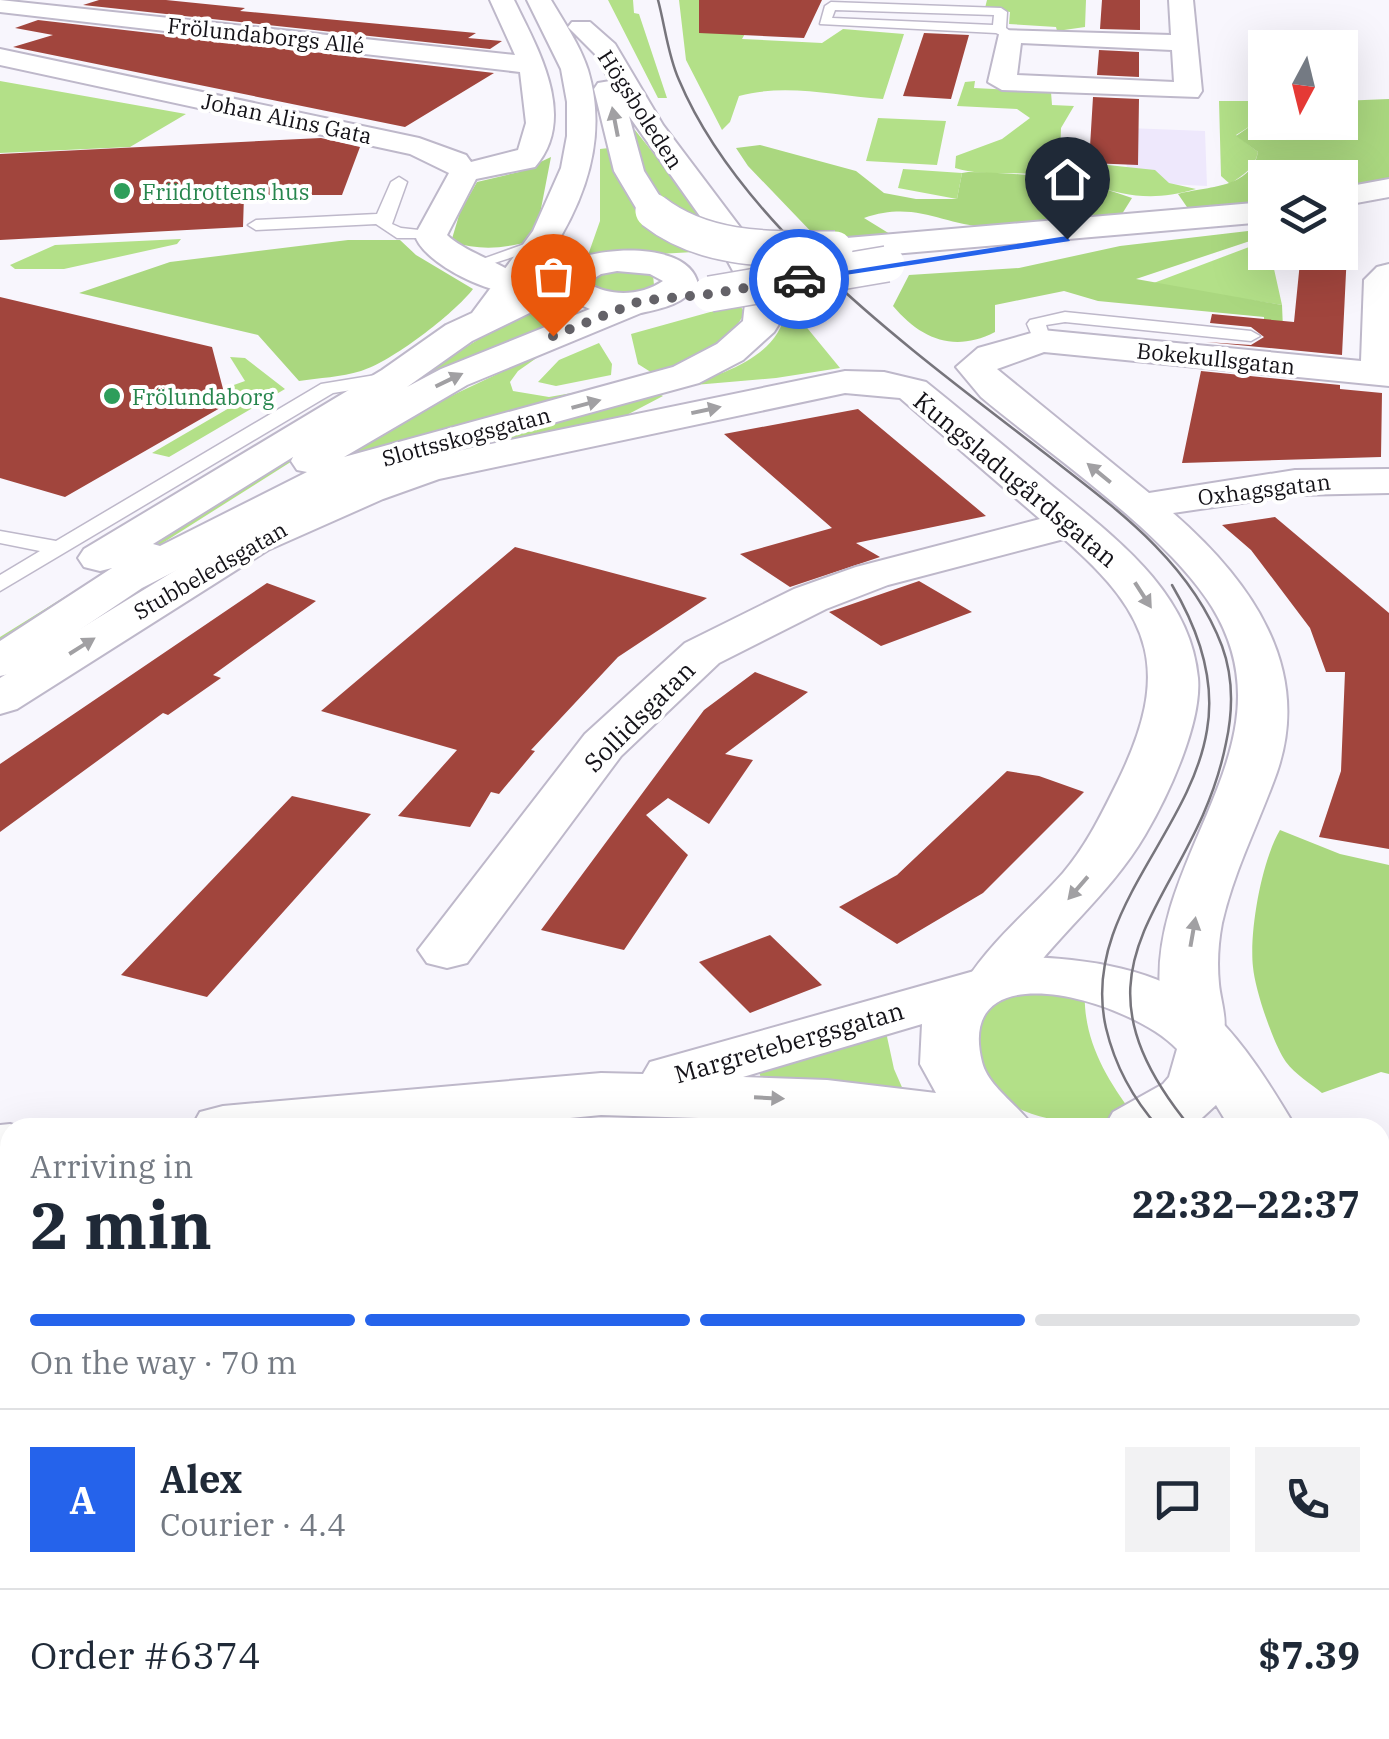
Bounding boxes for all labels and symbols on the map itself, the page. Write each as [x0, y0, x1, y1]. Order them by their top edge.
street label: Frölundaborgs Allé [166, 10, 366, 60]
north arrow [1248, 30, 1358, 140]
street label: Högsboleden [592, 44, 690, 174]
street label: Johan Alins Gata [199, 86, 375, 150]
one-way arrow [607, 106, 622, 138]
pin [1025, 137, 1110, 240]
place label: Friidrottens hus [142, 177, 309, 206]
marker: Friidrottens hus [111, 180, 133, 202]
courier [749, 229, 849, 329]
pin [511, 234, 596, 337]
street label: Bokekullsgatan [1135, 335, 1297, 381]
one-way arrow [434, 372, 463, 389]
place label: Frölundaborg [132, 382, 274, 411]
street label: Kungsladugårdsgatan [907, 384, 1125, 574]
marker: Frölundaborg [101, 385, 123, 407]
one-way arrow [571, 396, 602, 411]
street label: Slottsskogsgatan [378, 400, 554, 472]
one-way arrow [691, 402, 722, 418]
one-way arrow [1086, 464, 1112, 484]
street label: Oxhagsgatan [1196, 466, 1332, 512]
street label: Stubbeledsgatan [128, 514, 292, 626]
one-way arrow [1133, 581, 1151, 608]
one-way arrow [68, 638, 96, 656]
street label: Sollidsgatan [576, 653, 702, 779]
one-way arrow [1068, 875, 1090, 900]
one-way arrow [1186, 915, 1201, 947]
street label: Margretebergsgatan [670, 993, 908, 1091]
one-way arrow [753, 1090, 785, 1106]

